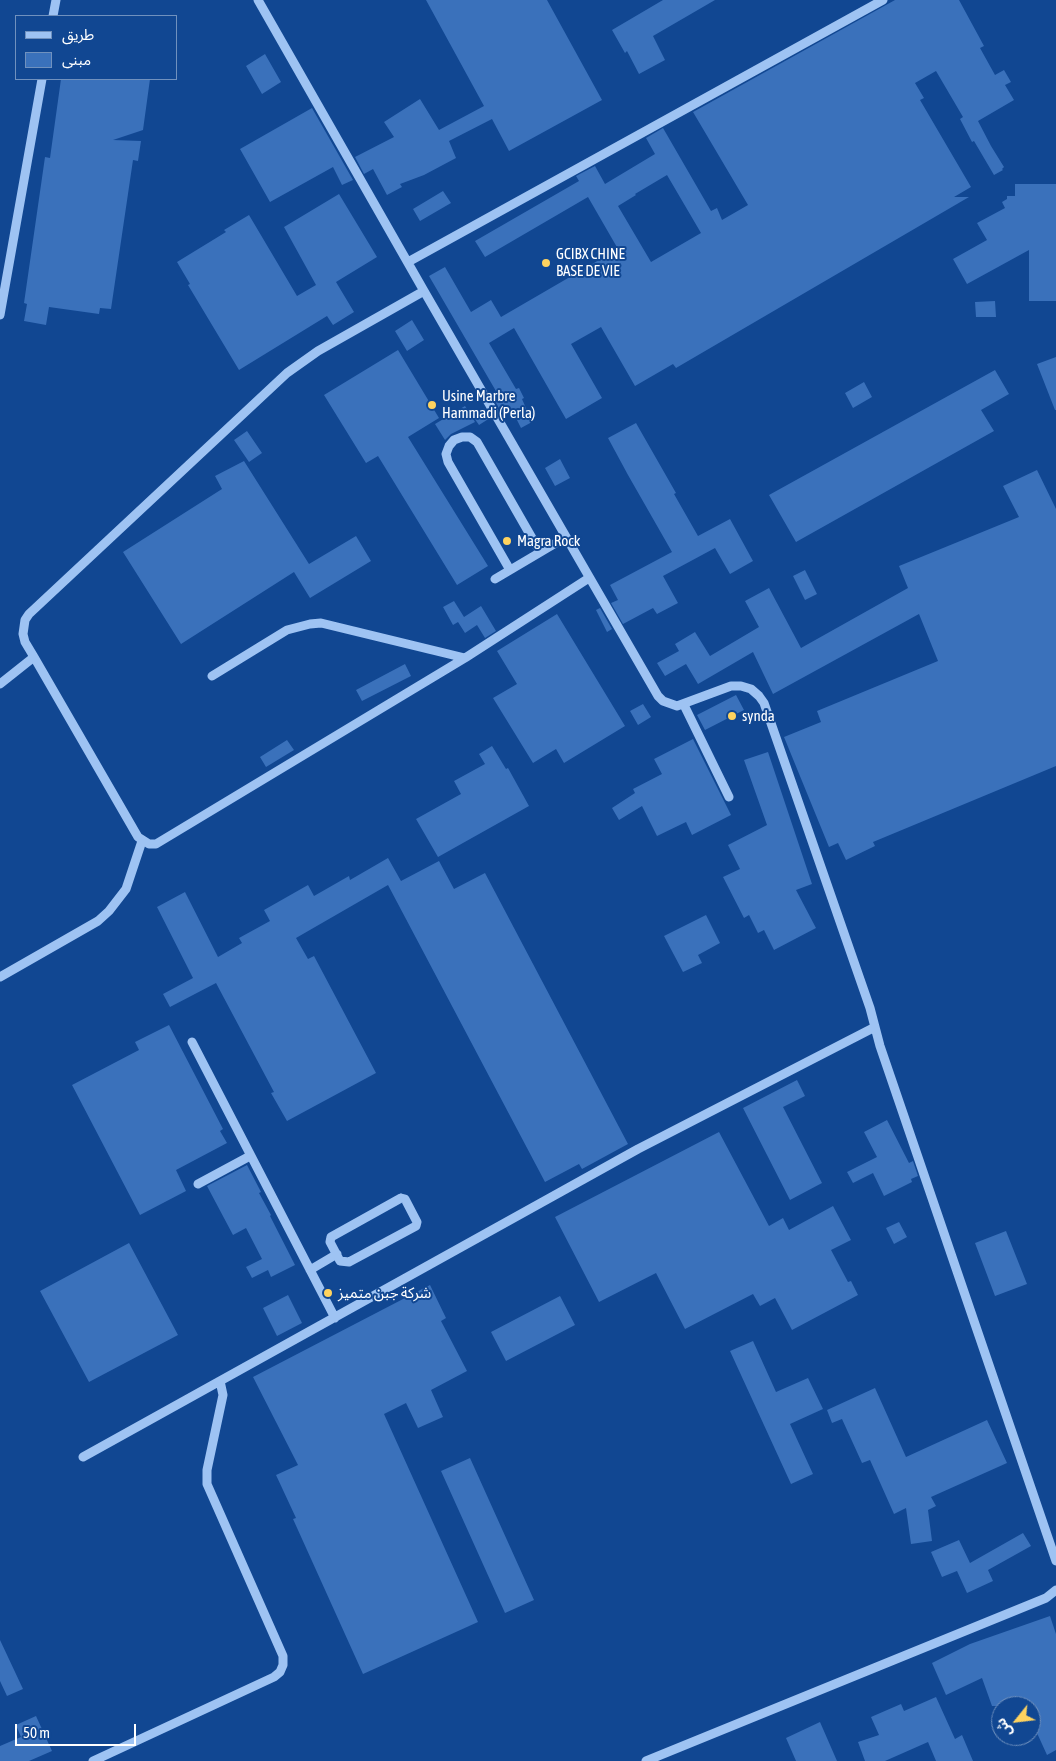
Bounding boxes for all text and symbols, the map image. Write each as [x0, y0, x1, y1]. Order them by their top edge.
legend [15, 15, 178, 80]
text: طريق [62, 26, 94, 43]
text: مبنى [62, 51, 91, 68]
place label: GCIBX CHINE BASE DE VIE [556, 245, 625, 280]
marker: GCIBX CHINE BASE DE VIE [540, 257, 552, 269]
place label: Usine Marbre Hammadi (Perla) [442, 387, 535, 422]
marker: Usine Marbre Hammadi (Perla) [426, 399, 438, 411]
place label: Magra Rock [517, 532, 580, 550]
marker: Magra Rock [501, 535, 513, 547]
place label: synda [742, 707, 775, 725]
marker: synda [726, 710, 738, 722]
place label: شركة جبن متميز [338, 1284, 431, 1302]
marker: شركة جبن متميز [322, 1287, 334, 1299]
north arrow [991, 1696, 1041, 1746]
scale bar [18, 1714, 139, 1746]
text: ش [992, 1716, 1015, 1740]
text: 50 m [23, 1724, 50, 1741]

